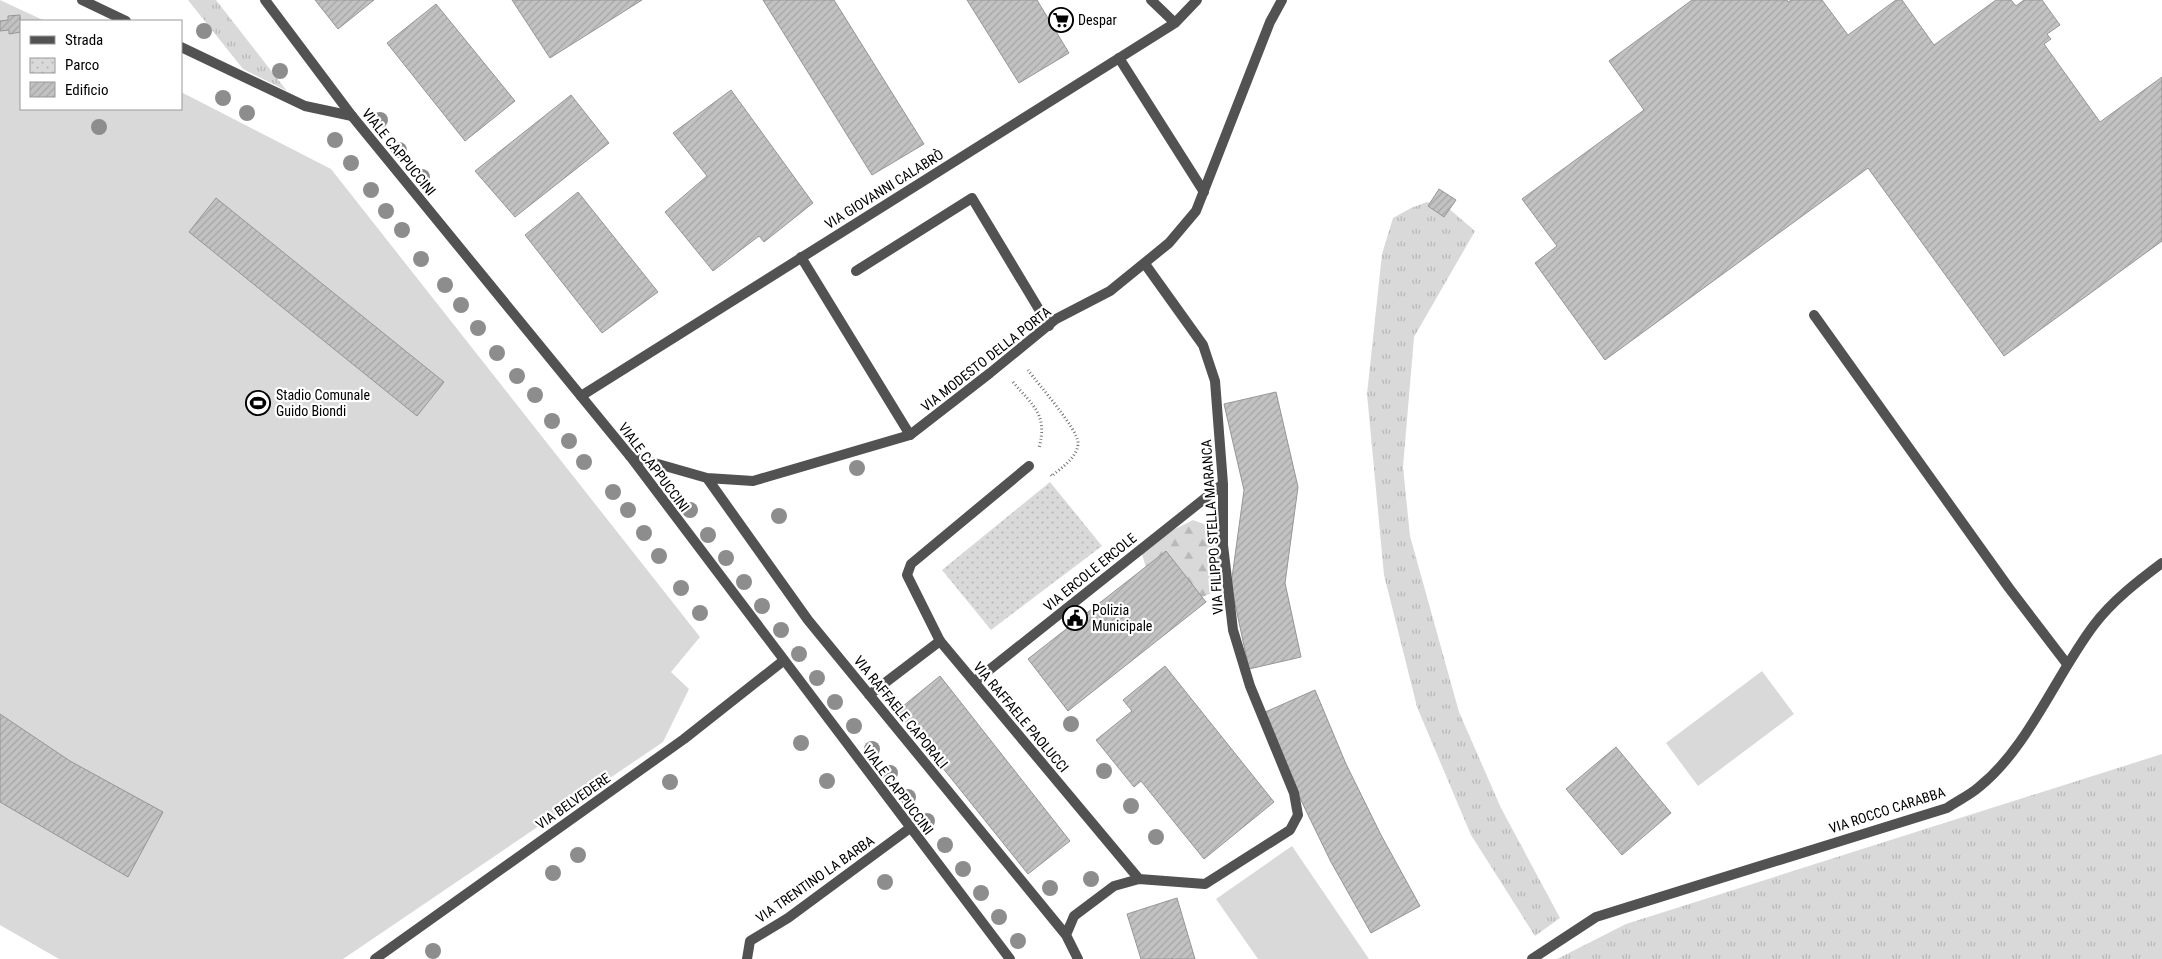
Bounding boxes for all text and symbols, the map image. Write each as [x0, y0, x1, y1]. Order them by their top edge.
supermarket icon: Despar [1048, 7, 1074, 33]
place label: Despar [1078, 12, 1117, 28]
legend [20, 20, 182, 110]
text: Strada [65, 31, 103, 49]
text: Parco [65, 56, 99, 74]
text: Edificio [65, 81, 108, 99]
street label: VIALE CAPPUCCINI [359, 105, 439, 199]
street label: VIA GIOVANNI CALABRÒ [821, 145, 946, 232]
street label: VIA MODESTO DELLA PORTA [918, 303, 1054, 415]
place label: Stadio Comunale Guido Biondi [276, 387, 370, 419]
sports icon: Stadio Comunale Guido Biondi [245, 390, 271, 416]
street label: VIALE CAPPUCCINI [615, 419, 693, 515]
street label: VIA FILIPPO STELLA MARANCA [1198, 439, 1226, 615]
street label: VIA ERCOLE ERCOLE [1040, 530, 1140, 614]
place label: Polizia Municipale [1092, 602, 1153, 634]
public building icon: Polizia Municipale [1062, 605, 1088, 631]
street label: VIA RAFFAELE CAPORALI [851, 652, 951, 772]
street label: VIA RAFFAELE PAOLUCCI [970, 659, 1072, 775]
street label: VIALE CAPPUCCINI [859, 742, 937, 838]
street label: VIA BELVEDERE [533, 769, 613, 832]
street label: VIA ROCCO CARABBA [1827, 784, 1947, 836]
street label: VIA TRENTINO LA BARBA [753, 832, 877, 926]

